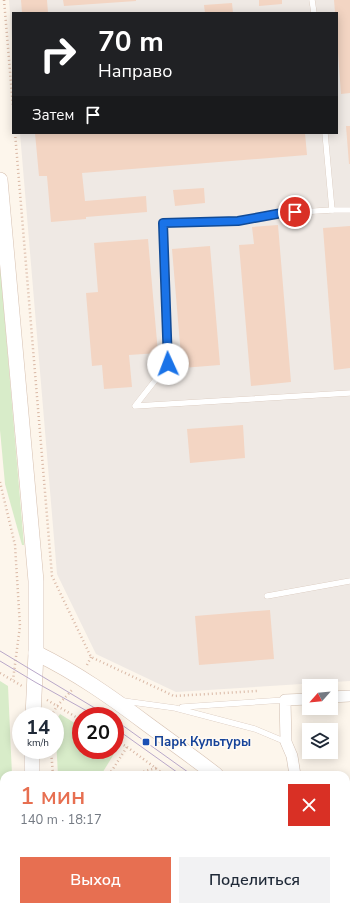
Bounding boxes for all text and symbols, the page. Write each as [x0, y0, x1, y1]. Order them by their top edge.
text: 70 m [98, 23, 164, 61]
icon: right [32, 28, 84, 80]
text: Направо [98, 59, 172, 83]
icon: arrive [82, 104, 104, 126]
text: Затем [32, 105, 74, 125]
pin [278, 195, 312, 229]
icon: arrive [284, 201, 306, 223]
position arrow [147, 343, 189, 385]
north arrow [302, 679, 338, 715]
map controls [302, 679, 338, 759]
speed limit sign: 20 [72, 707, 124, 759]
text: 14 [26, 714, 50, 741]
button: layers [302, 723, 338, 759]
place label: Парк Культуры [154, 733, 251, 751]
text: km/h [27, 736, 49, 750]
marker: Парк Культуры [141, 737, 151, 747]
text: 1 мин [20, 780, 85, 812]
button: close [288, 784, 330, 826]
text: 140 m · 18:17 [20, 811, 102, 829]
button: Выход [20, 857, 171, 903]
button: Поделиться [179, 857, 330, 903]

